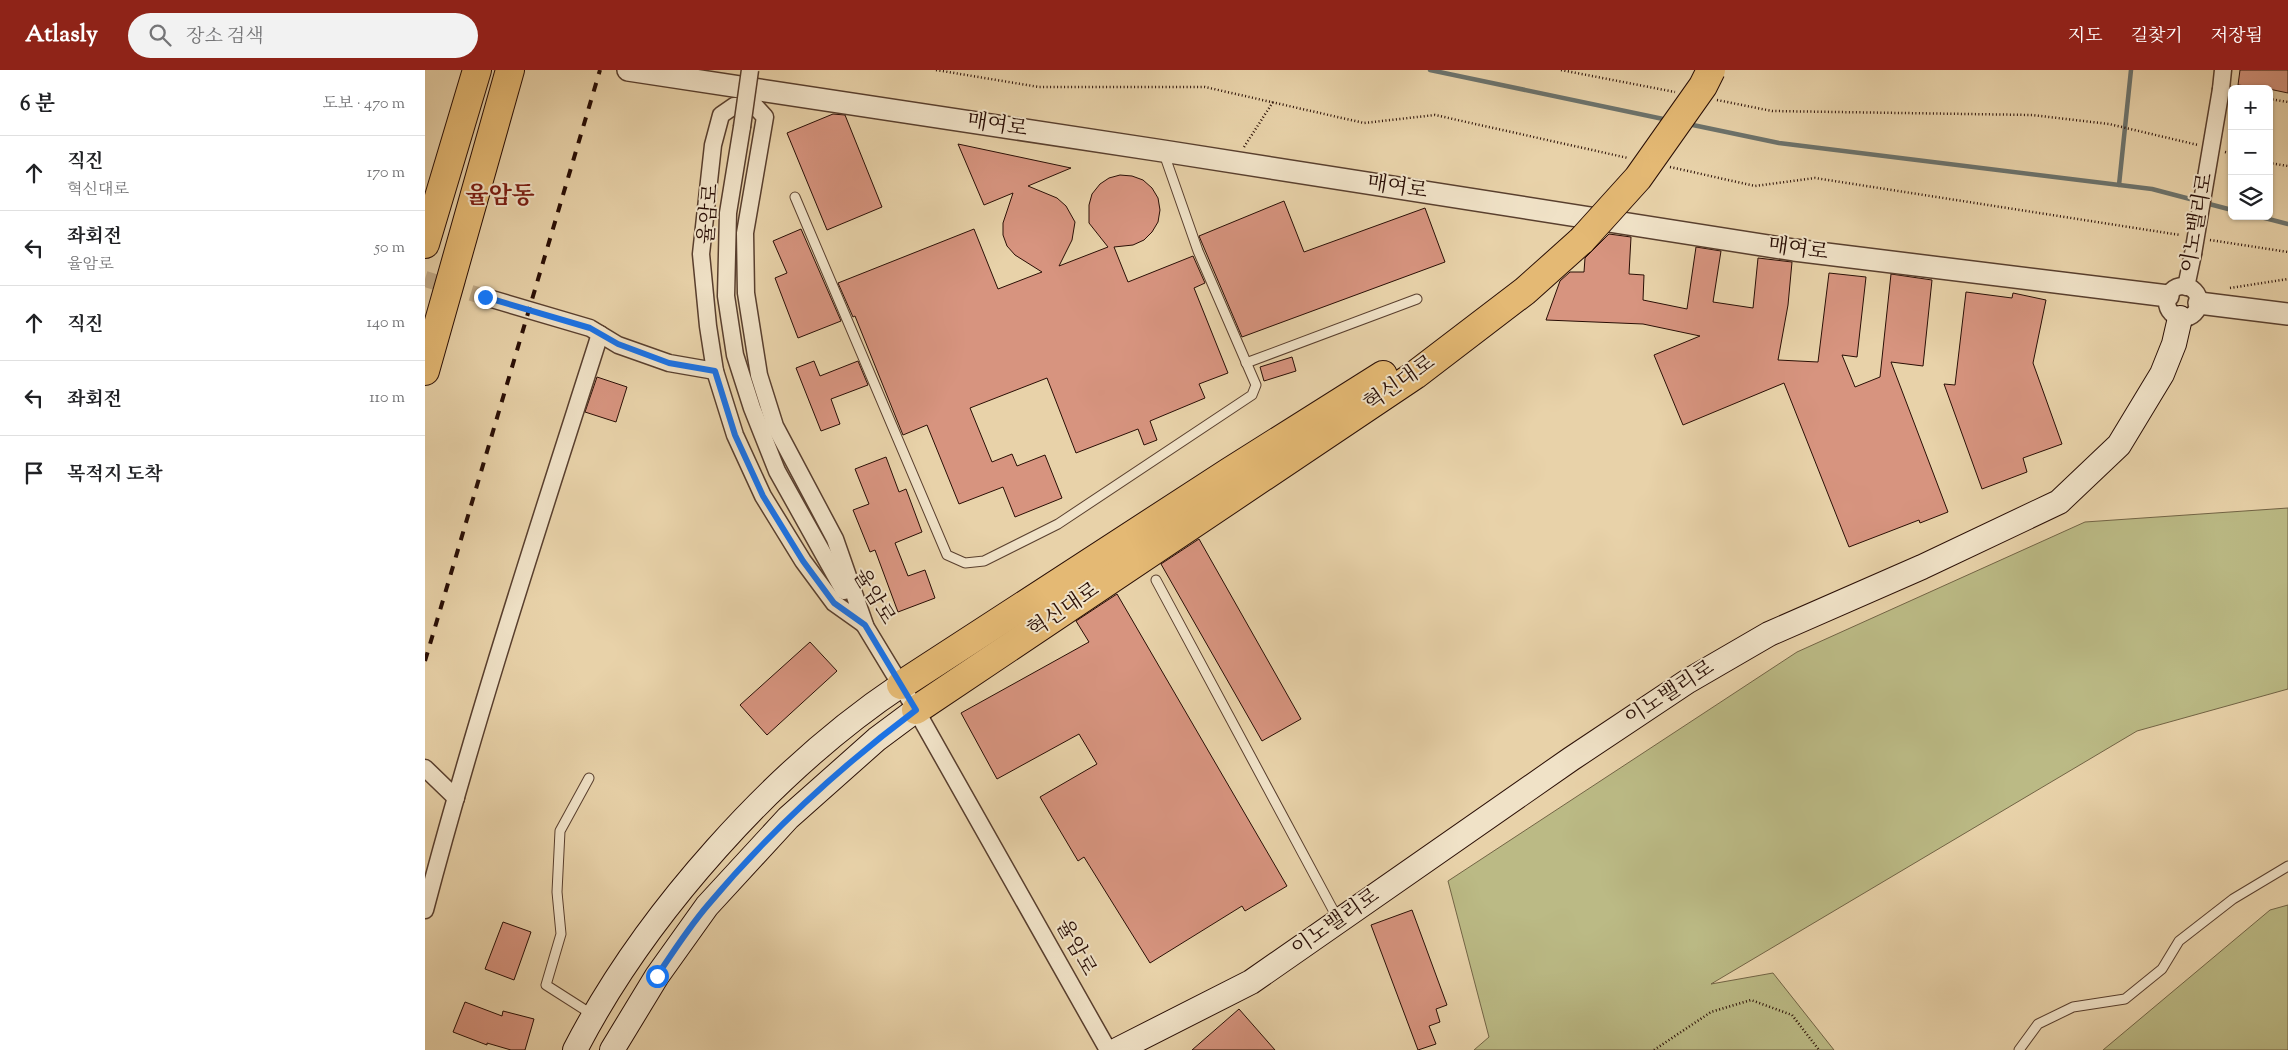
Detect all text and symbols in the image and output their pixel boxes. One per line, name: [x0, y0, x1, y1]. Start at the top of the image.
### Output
search box: [128, 13, 478, 58]
text: Atlasly: [25, 18, 98, 52]
icon: search: [146, 21, 174, 49]
text: 장소 검색: [186, 24, 264, 51]
text: 지도: [2068, 24, 2103, 50]
text: 길찾기: [2131, 24, 2183, 50]
text: 저장됨: [2211, 24, 2263, 50]
map controls: [2228, 85, 2273, 220]
button: +: [2228, 85, 2273, 130]
text: 6 분: [20, 90, 55, 120]
text: 도보 · 470 m: [322, 93, 405, 116]
street label: 매여로: [965, 106, 1029, 146]
button: −: [2228, 130, 2273, 175]
text: 직진: [67, 149, 104, 176]
icon: ahead: [20, 159, 48, 187]
text: 170 m: [367, 162, 405, 185]
street label: 매여로: [1365, 168, 1429, 208]
street label: 이노밸리로: [2174, 170, 2222, 276]
button: layers: [2228, 175, 2273, 220]
text: 혁신대로: [67, 179, 129, 202]
district label: 율암동: [465, 180, 535, 214]
street label: 율암로: [692, 182, 728, 246]
text: 좌회전: [67, 224, 122, 251]
street label: 매여로: [1766, 231, 1830, 269]
icon: left: [20, 234, 48, 262]
text: 50 m: [374, 237, 405, 260]
text: 율암로: [67, 254, 113, 277]
route end: [474, 286, 497, 309]
icon: ahead: [20, 309, 48, 337]
text: 직진: [67, 312, 104, 339]
text: 140 m: [367, 312, 405, 335]
street label: 혁신대로: [1358, 348, 1442, 420]
icon: left: [20, 384, 48, 412]
text: 좌회전: [67, 387, 122, 414]
text: 110 m: [369, 387, 405, 410]
icon: arrive: [20, 459, 48, 487]
text: 목적지 도착: [67, 462, 163, 489]
street label: 율암로: [844, 563, 902, 631]
street label: 혁신대로: [1022, 576, 1106, 646]
street label: 이노밸리로: [1619, 654, 1721, 734]
street label: 이노밸리로: [1286, 882, 1386, 964]
street label: 율암로: [1047, 914, 1103, 982]
route start: [646, 965, 669, 988]

